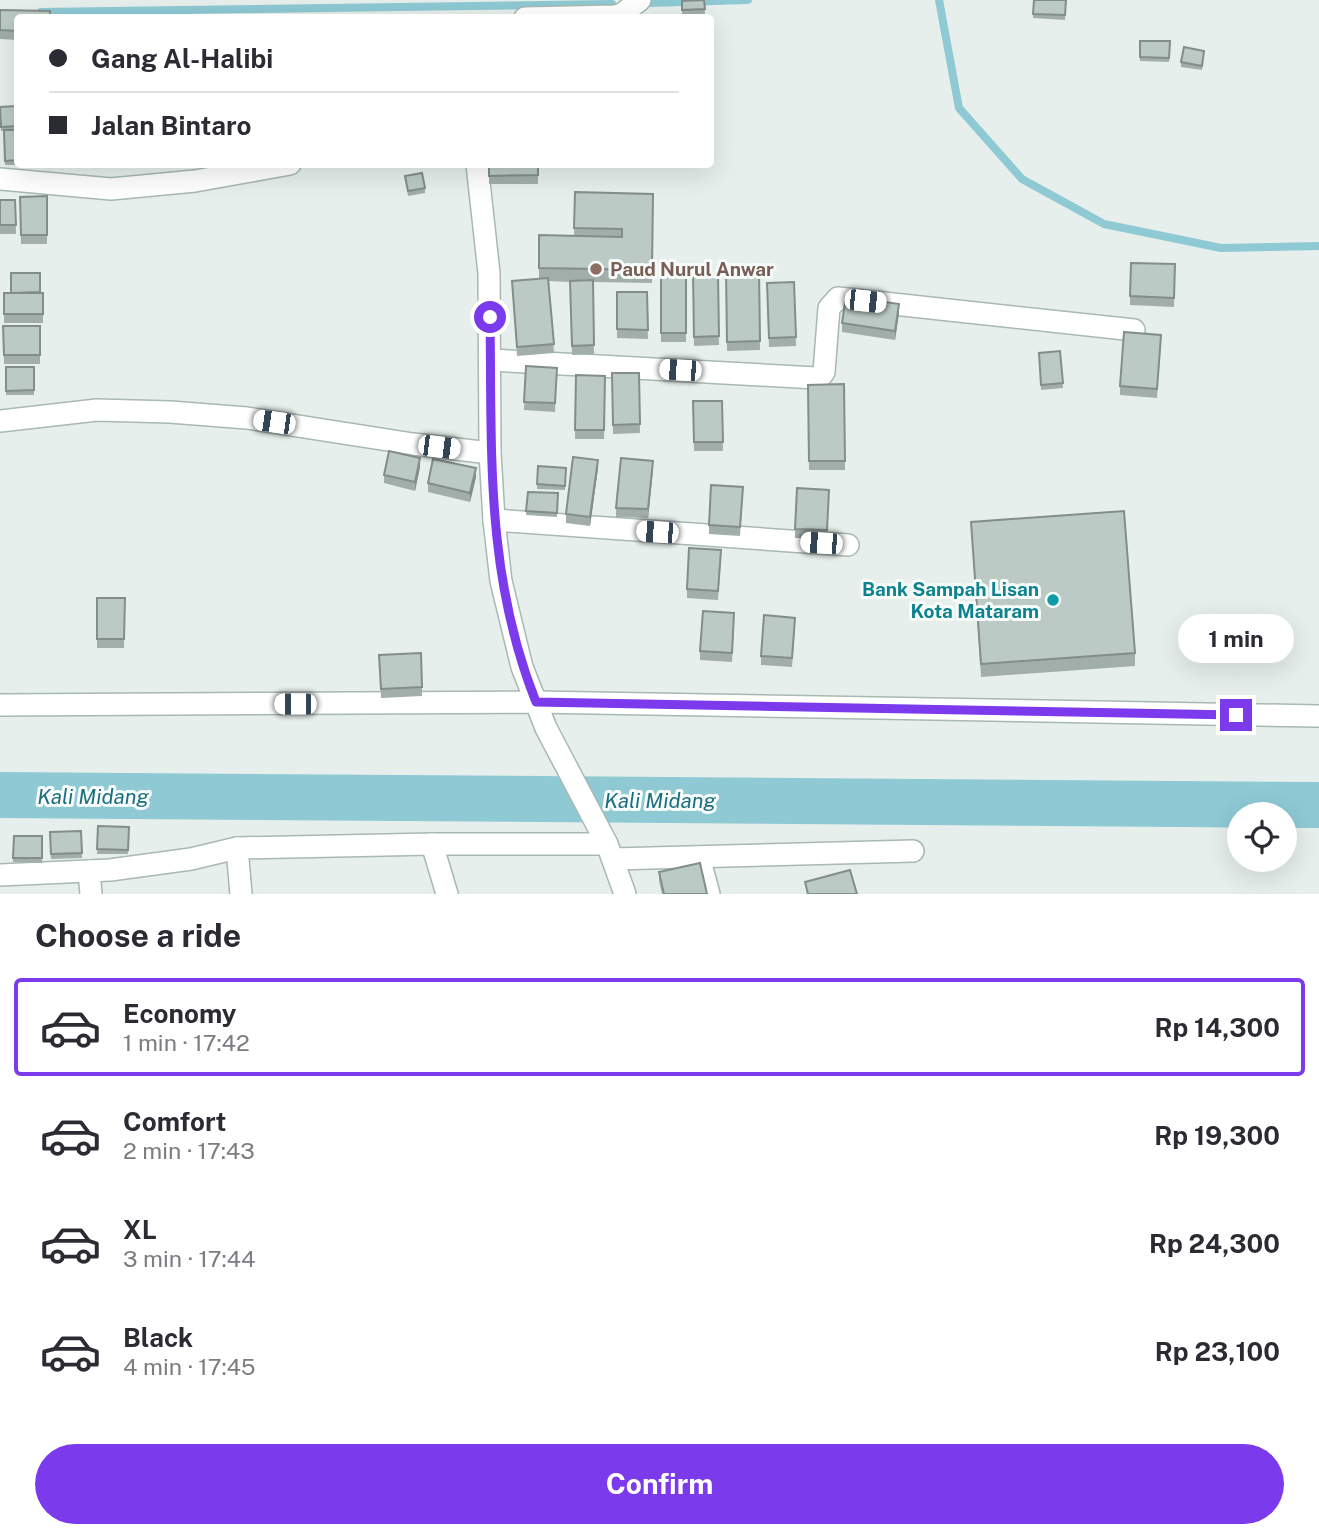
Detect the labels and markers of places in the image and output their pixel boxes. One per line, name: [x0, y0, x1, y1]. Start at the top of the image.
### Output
place label: Paud Nurul Anwar: [610, 258, 774, 280]
marker: Paud Nurul Anwar: [588, 261, 604, 277]
place label: Bank Sampah Lisan Kota Mataram: [862, 578, 1039, 622]
marker: Bank Sampah Lisan Kota Mataram: [1045, 592, 1061, 608]

